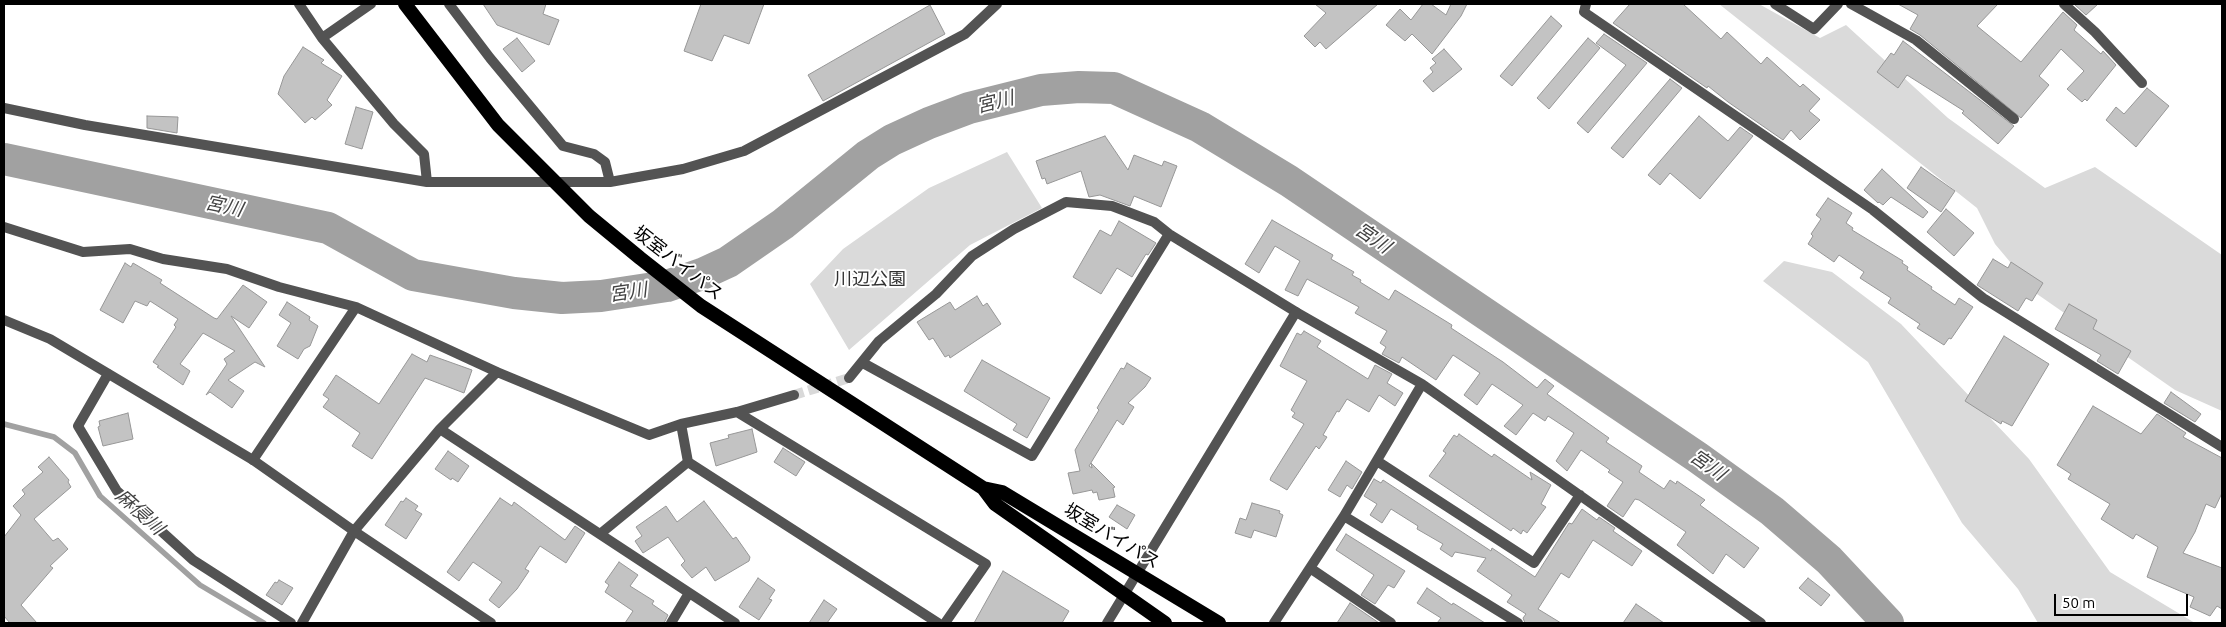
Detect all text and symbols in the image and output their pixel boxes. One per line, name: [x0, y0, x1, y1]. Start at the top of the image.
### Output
water label: 宮川: [974, 86, 1016, 118]
water label: 宮川: [203, 191, 245, 221]
water label: 宮川: [1351, 218, 1395, 258]
street label: 坂室バイパス: [629, 221, 727, 305]
park label: 川辺公園: [834, 268, 906, 290]
water label: 宮川: [608, 278, 648, 306]
water label: 宮川: [1686, 445, 1730, 485]
water label: 麻侵川: [111, 484, 169, 540]
street label: 坂室バイパス: [1060, 499, 1164, 573]
scale bar: [2056, 584, 2190, 616]
text: 50 m: [2062, 594, 2095, 611]

